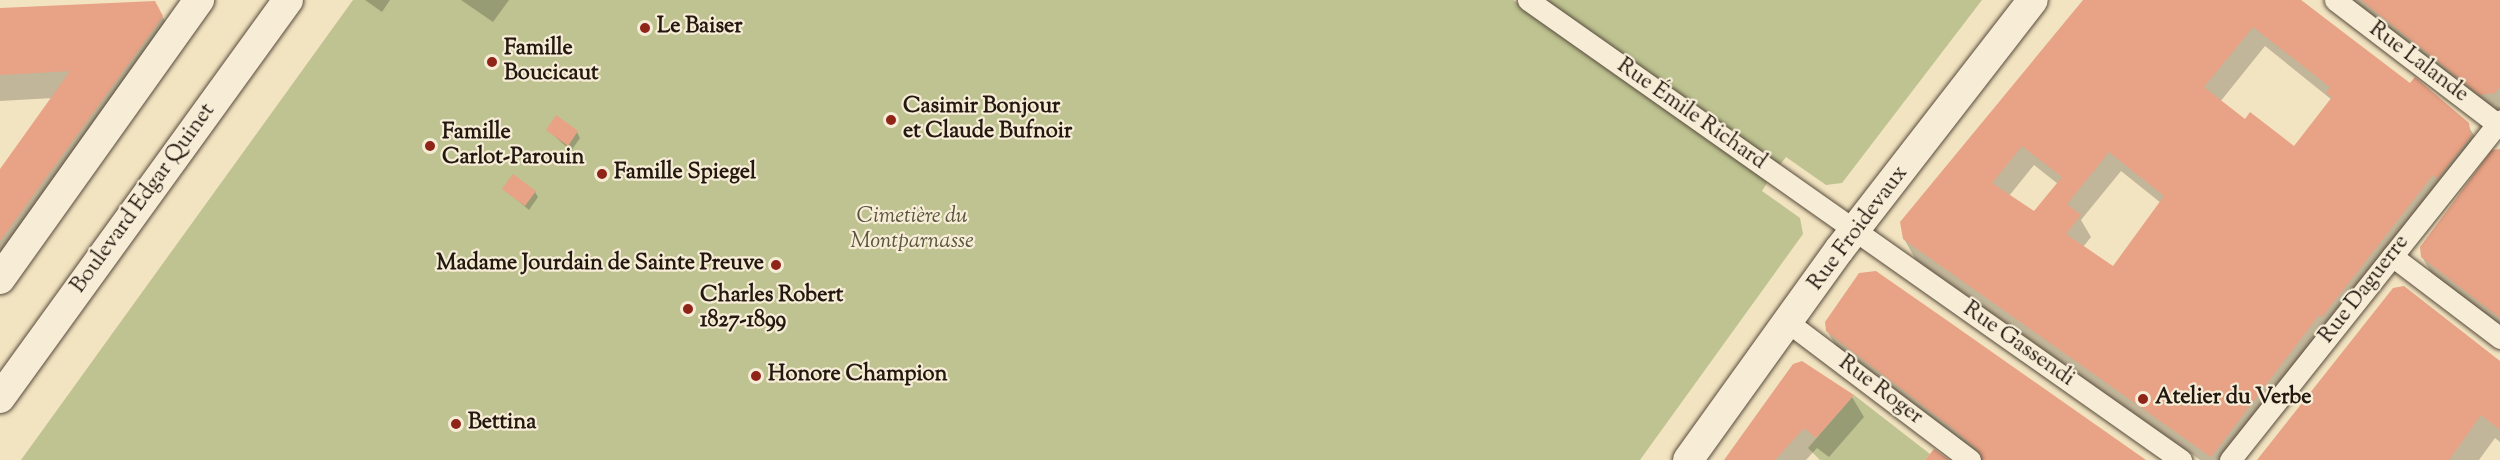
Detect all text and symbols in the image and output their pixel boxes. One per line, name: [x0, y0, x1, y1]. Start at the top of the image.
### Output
place label: Le Baiser: [657, 15, 743, 41]
street label: Rue Lalande: [2363, 17, 2473, 109]
marker: Le Baiser: [638, 21, 652, 35]
place label: Famille Boucicaut: [504, 36, 599, 88]
street label: Rue Émile Richard: [1611, 54, 1771, 176]
marker: Famille Boucicaut: [485, 55, 499, 69]
place label: Casimir Bonjour et Claude Bufnoir: [903, 94, 1072, 146]
street label: Boulevard Edgar Quinet: [66, 99, 222, 299]
marker: Casimir Bonjour et Claude Bufnoir: [884, 113, 898, 127]
place label: Famille Carlot-Parouin: [442, 120, 584, 172]
marker: Famille Carlot-Parouin: [423, 139, 437, 153]
place label: Famille Spiegel: [614, 161, 756, 187]
street label: Rue Froidevaux: [1804, 161, 1914, 297]
marker: Famille Spiegel: [595, 167, 609, 181]
park label: Cimetière du Montparnasse: [850, 204, 974, 255]
street label: Rue Daguerre: [2314, 230, 2416, 350]
place label: Madame Jourdain de Sainte Preuve: [436, 252, 764, 278]
marker: Madame Jourdain de Sainte Preuve: [769, 258, 783, 272]
place label: Charles Robert 1827-1899: [700, 283, 843, 334]
street label: Rue Gassendi: [1957, 297, 2079, 393]
marker: Charles Robert 1827-1899: [681, 302, 695, 316]
street label: Rue Roger: [1832, 351, 1928, 431]
place label: Honore Champion: [768, 363, 948, 389]
marker: Honore Champion: [749, 369, 763, 383]
place label: Atelier du Verbe: [2155, 386, 2312, 412]
marker: Atelier du Verbe: [2136, 392, 2150, 406]
place label: Bettina: [468, 411, 536, 437]
marker: Bettina: [449, 417, 463, 431]

